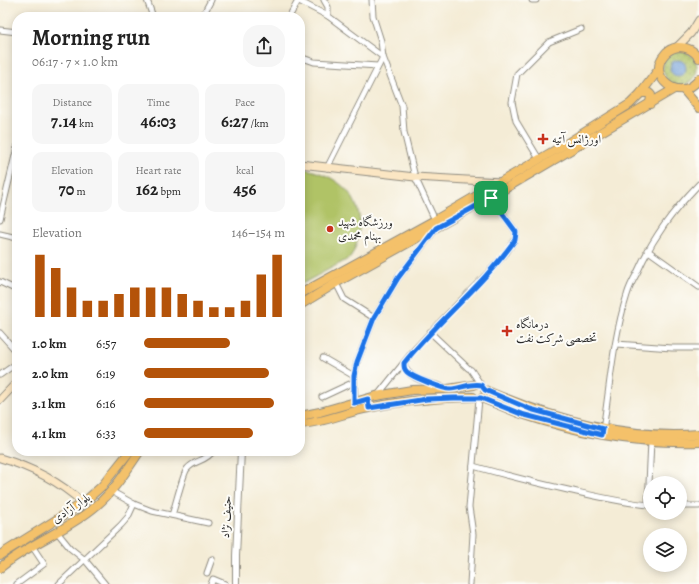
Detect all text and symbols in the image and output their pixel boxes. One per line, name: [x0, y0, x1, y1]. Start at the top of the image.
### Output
text: Morning run: [32, 23, 150, 53]
button: share: [243, 25, 285, 67]
text: 06:17 · 7 × 1.0 km: [32, 53, 118, 70]
text: Distance: [52, 95, 92, 110]
text: Time: [147, 95, 170, 110]
text: Pace: [235, 95, 255, 110]
text: 7.14: [51, 110, 77, 133]
text: 46:03: [141, 110, 176, 133]
text: 6:27: [221, 110, 248, 133]
text: km: [77, 116, 94, 131]
text: /km: [248, 116, 269, 131]
place label: اورژانس آتیه: [552, 131, 602, 148]
marker: اورژانس آتیه: [537, 133, 549, 145]
text: Elevation: [51, 163, 93, 178]
text: Heart rate: [136, 163, 181, 178]
text: kcal: [236, 163, 254, 178]
text: 70: [59, 178, 74, 201]
text: 162: [136, 178, 158, 201]
text: 456: [233, 178, 256, 201]
pin: [474, 181, 508, 215]
text: m: [74, 184, 86, 199]
text: bpm: [158, 184, 181, 199]
icon: arrive: [480, 187, 502, 209]
place label: ورزشگاه شهید بهنام محمدی: [338, 214, 393, 247]
text: Elevation: [32, 224, 82, 241]
text: 146–154 m: [231, 224, 285, 241]
marker: ورزشگاه شهید بهنام محمدی: [325, 224, 335, 234]
place label: درمانگاه تخصصی شرکت نفت: [516, 316, 597, 347]
marker: درمانگاه تخصصی شرکت نفت: [501, 325, 513, 337]
text: 1.0 km: [32, 335, 67, 352]
text: 6:57: [96, 335, 116, 352]
text: 2.0 km: [32, 365, 68, 382]
text: 6:19: [96, 365, 115, 382]
text: 3.1 km: [32, 395, 66, 412]
text: 6:16: [96, 395, 116, 412]
text: 4.1 km: [32, 425, 66, 442]
text: 6:33: [96, 425, 116, 442]
map controls: [643, 476, 687, 572]
button: locate: [643, 476, 687, 520]
street label: بلوار آزادی: [48, 489, 94, 527]
street label: حنیف نژاد: [217, 495, 235, 539]
button: layers: [643, 528, 687, 572]

